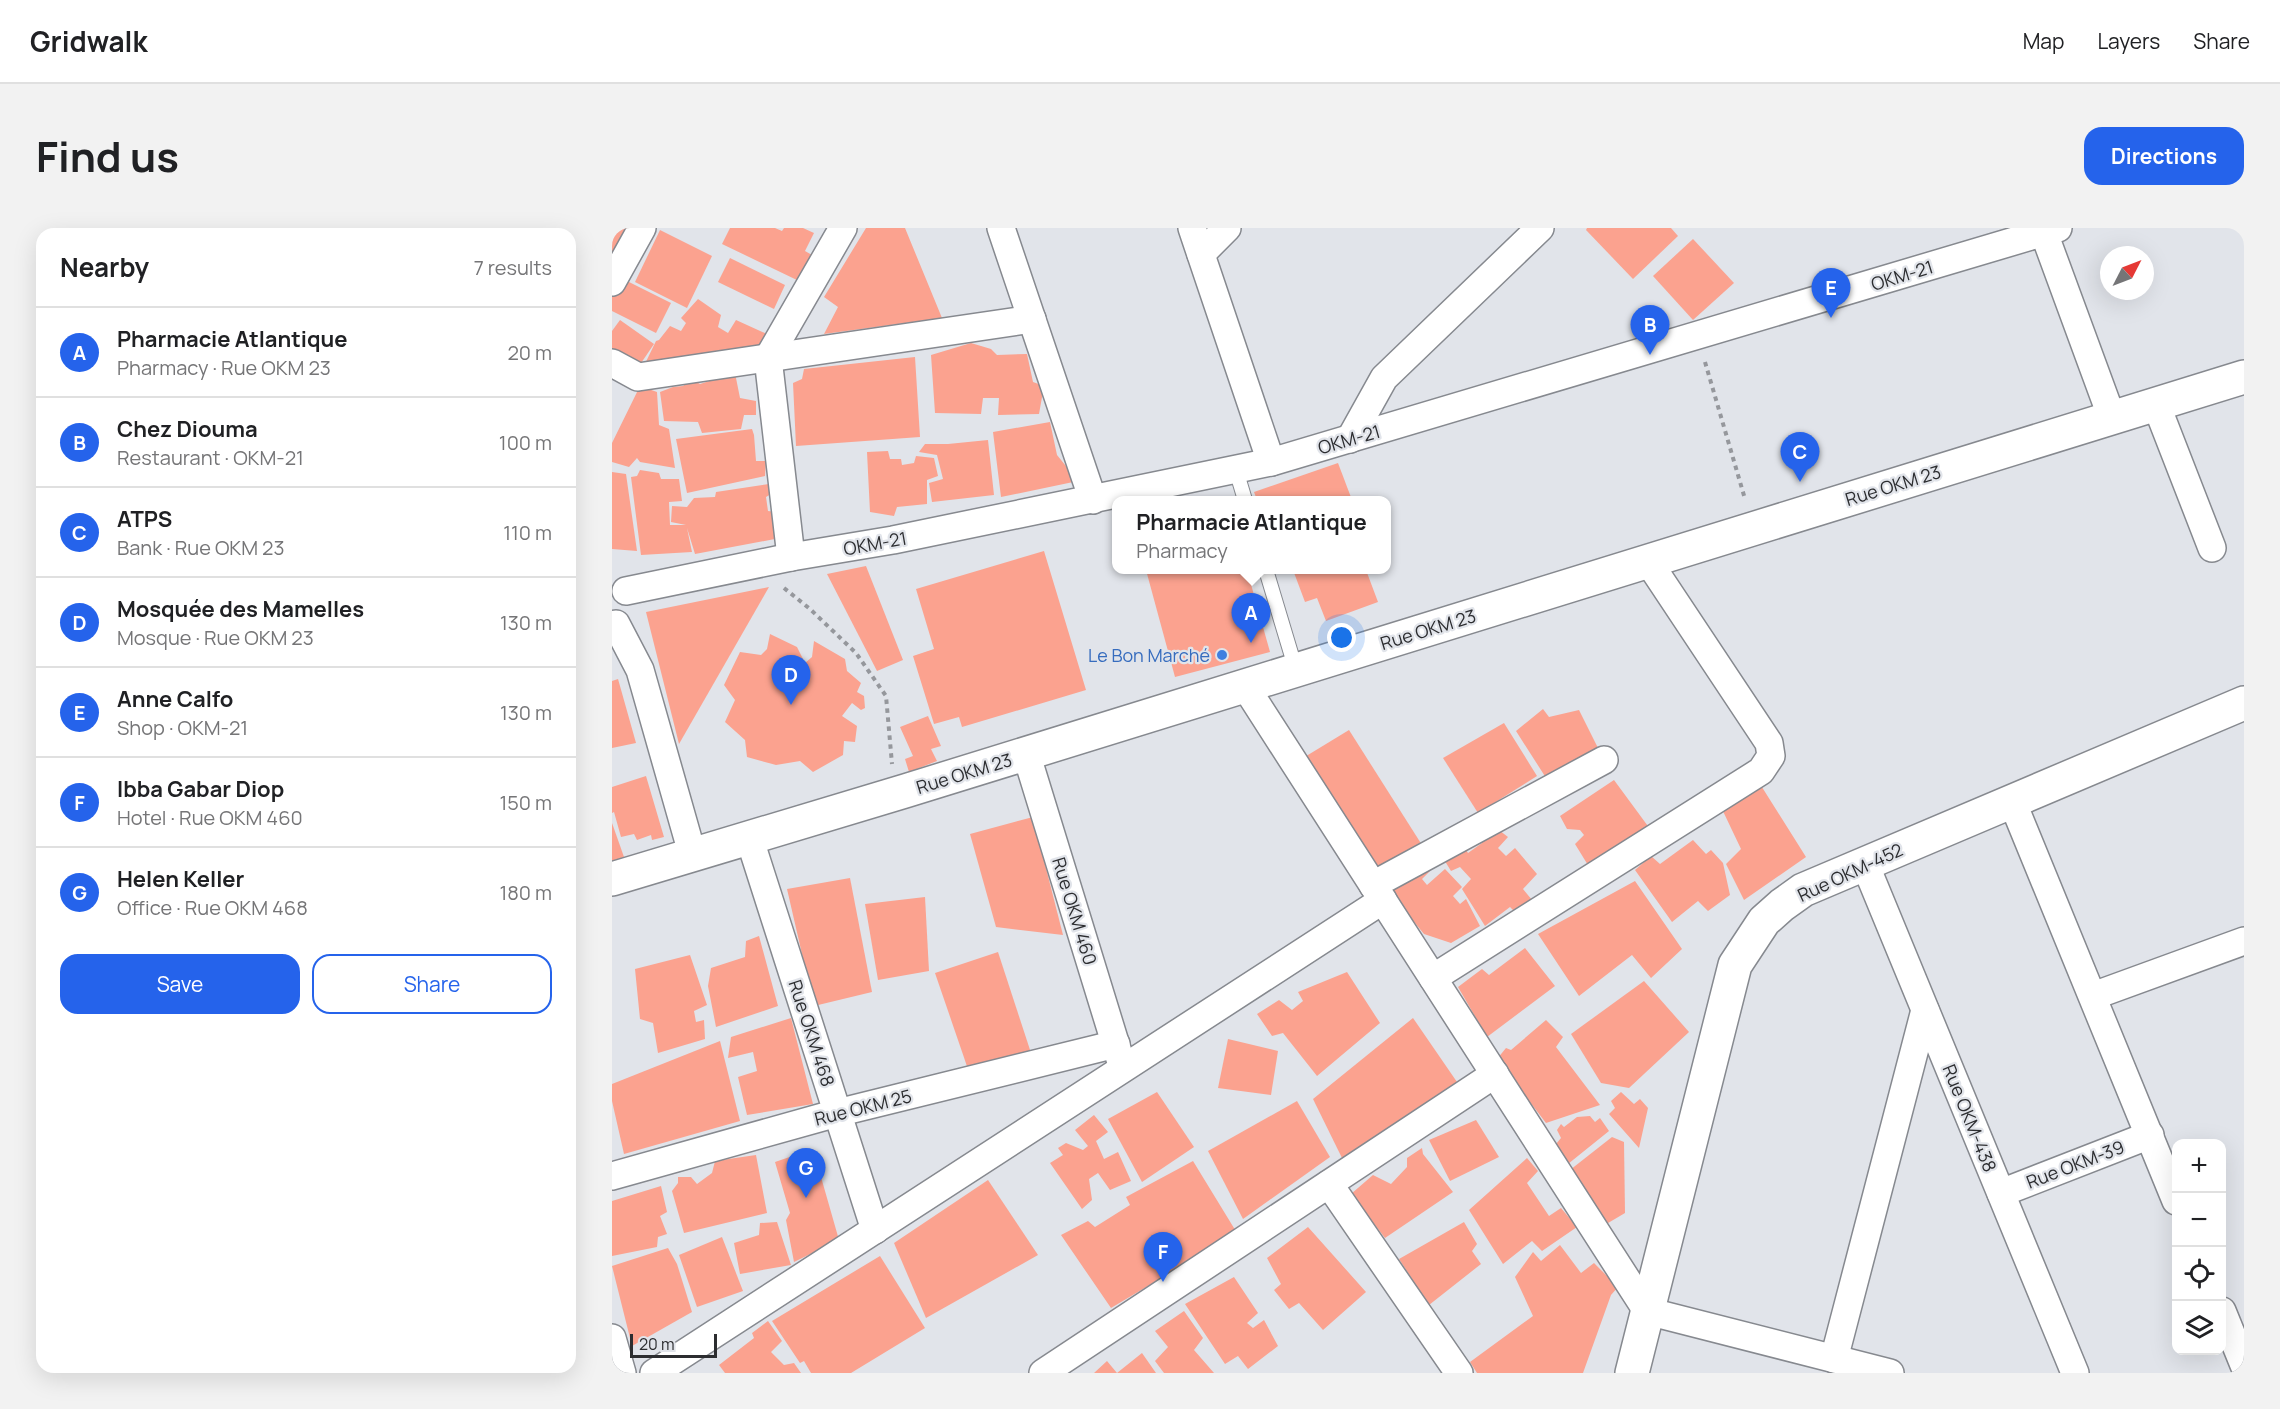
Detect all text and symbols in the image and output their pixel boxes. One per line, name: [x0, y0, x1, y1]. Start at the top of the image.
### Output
text: Gridwalk: [30, 22, 147, 60]
text: Map: [2023, 27, 2064, 55]
text: Layers: [2097, 27, 2160, 55]
text: Share: [2193, 27, 2250, 55]
text: Find us: [36, 127, 179, 185]
button: Directions: [2084, 127, 2244, 185]
north arrow: [2100, 246, 2154, 300]
text: Nearby: [60, 249, 149, 285]
text: 7 results: [474, 254, 552, 281]
street label: OKM-21: [1868, 254, 1936, 296]
pin: E: [1812, 268, 1850, 318]
pin: B: [1630, 306, 1670, 355]
text: Pharmacie Atlantique: [117, 324, 348, 354]
text: A: [73, 339, 86, 366]
text: 20 m: [507, 339, 552, 366]
text: Pharmacy · Rue OKM 23: [117, 354, 331, 381]
text: Chez Diouma: [117, 414, 258, 444]
street label: OKM-21: [1315, 419, 1383, 459]
text: B: [73, 429, 86, 456]
text: 100 m: [499, 429, 552, 456]
pin: C: [1780, 432, 1820, 482]
text: Restaurant · OKM-21: [117, 444, 304, 471]
street label: Rue OKM 23: [1842, 459, 1944, 511]
popup: [1112, 496, 1391, 574]
text: ATPS: [117, 504, 172, 534]
text: Pharmacie Atlantique: [1136, 507, 1367, 537]
text: C: [72, 519, 87, 546]
text: 110 m: [503, 519, 552, 546]
street label: OKM-21: [842, 526, 908, 560]
text: Bank · Rue OKM 23: [117, 534, 285, 561]
text: Pharmacy: [1136, 537, 1228, 564]
text: Mosquée des Mamelles: [117, 594, 364, 624]
pin: A: [1232, 594, 1270, 643]
street label: Rue OKM 23: [1377, 603, 1479, 655]
text: D: [72, 609, 87, 636]
text: 130 m: [500, 609, 552, 636]
your location: [1327, 623, 1356, 652]
text: Mosque · Rue OKM 23: [117, 624, 314, 651]
place label: Le Bon Marché: [1088, 643, 1210, 667]
marker: Le Bon Marché: [1215, 648, 1229, 662]
pin: D: [772, 656, 810, 705]
text: Anne Calfo: [117, 684, 233, 714]
text: E: [74, 699, 85, 726]
text: 130 m: [500, 699, 552, 726]
text: Shop · OKM-21: [117, 714, 248, 741]
street label: Rue OKM 23: [913, 747, 1015, 799]
text: Ibba Gabar Diop: [117, 774, 284, 804]
text: F: [74, 789, 85, 816]
text: 150 m: [499, 789, 552, 816]
text: Hotel · Rue OKM 460: [117, 804, 303, 831]
street label: Rue OKM-452: [1793, 837, 1907, 907]
street label: Rue OKM 460: [1047, 854, 1103, 968]
text: Helen Keller: [117, 864, 244, 894]
text: G: [72, 879, 87, 906]
text: 180 m: [499, 879, 552, 906]
text: Office · Rue OKM 468: [117, 894, 308, 921]
button: Save: [60, 954, 300, 1014]
button: Share: [312, 954, 552, 1014]
street label: Rue OKM 468: [783, 977, 841, 1089]
street label: Rue OKM-438: [1938, 1061, 2002, 1175]
street label: Rue OKM 25: [812, 1083, 914, 1131]
street label: Rue OKM-39: [2023, 1134, 2127, 1194]
map controls: [2172, 1139, 2226, 1355]
button: +: [2172, 1139, 2226, 1193]
pin: G: [786, 1148, 826, 1198]
button: −: [2172, 1193, 2226, 1247]
pin: F: [1144, 1232, 1182, 1282]
button: locate: [2172, 1247, 2226, 1301]
button: layers: [2172, 1301, 2226, 1355]
scale bar: [630, 1331, 717, 1358]
text: 20 m: [639, 1333, 675, 1355]

